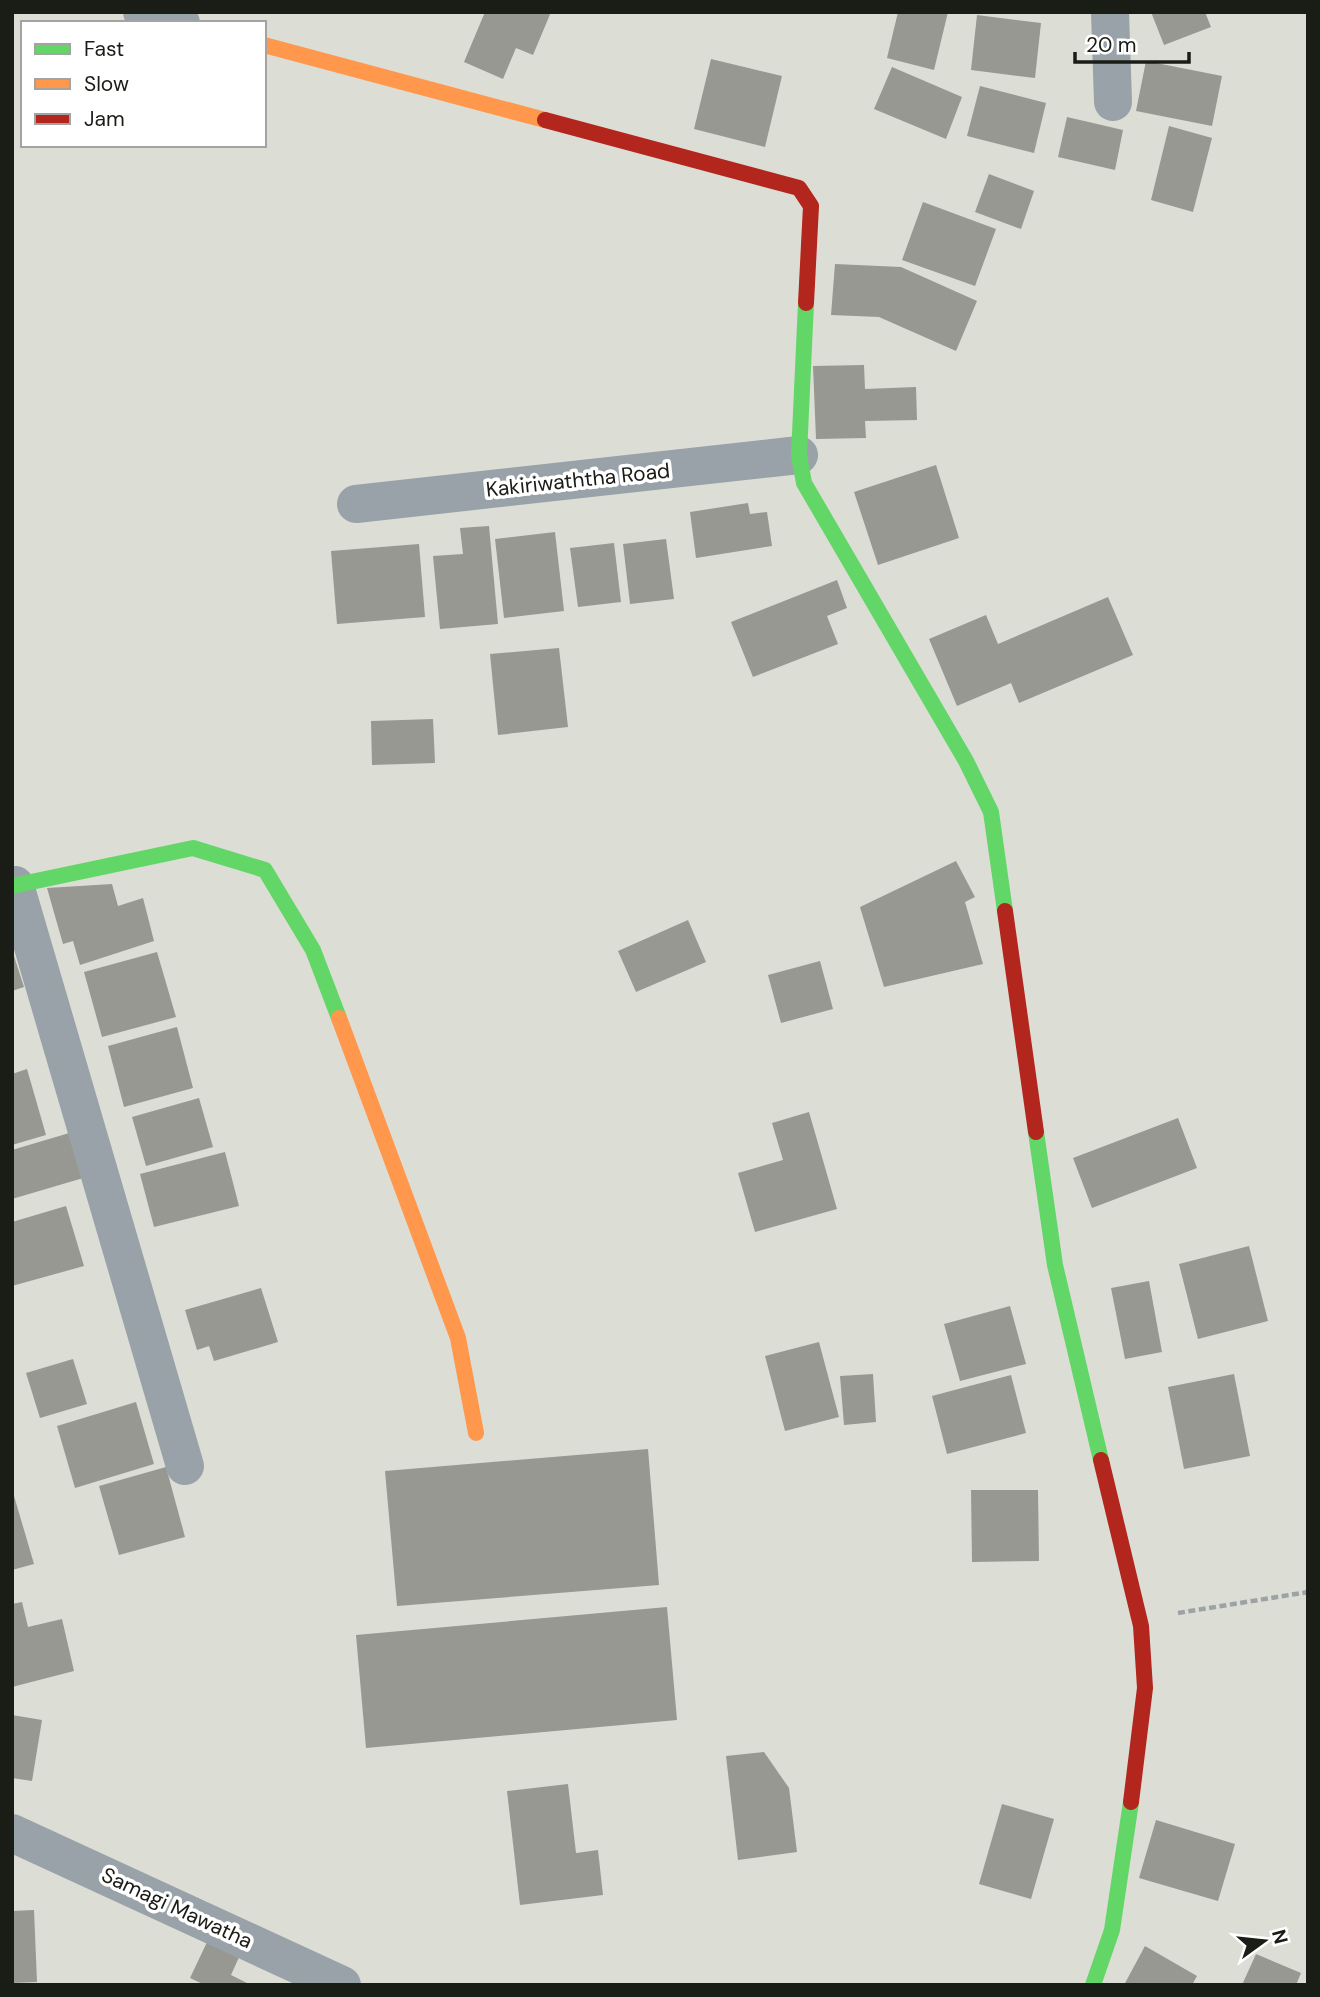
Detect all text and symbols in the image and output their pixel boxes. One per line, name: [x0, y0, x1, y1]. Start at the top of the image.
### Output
legend: [21, 21, 266, 147]
scale bar: [1075, 21, 1189, 65]
text: 20 m: [1086, 31, 1137, 59]
text: Fast: [84, 35, 124, 63]
text: Slow: [84, 70, 129, 98]
text: Jam: [84, 105, 125, 133]
street label: Kakiriwaththa Road: [485, 456, 671, 504]
street label: Samagi Mawatha: [97, 1861, 257, 1955]
north arrow: [1229, 1906, 1299, 1976]
text: N: [1266, 1927, 1294, 1947]

